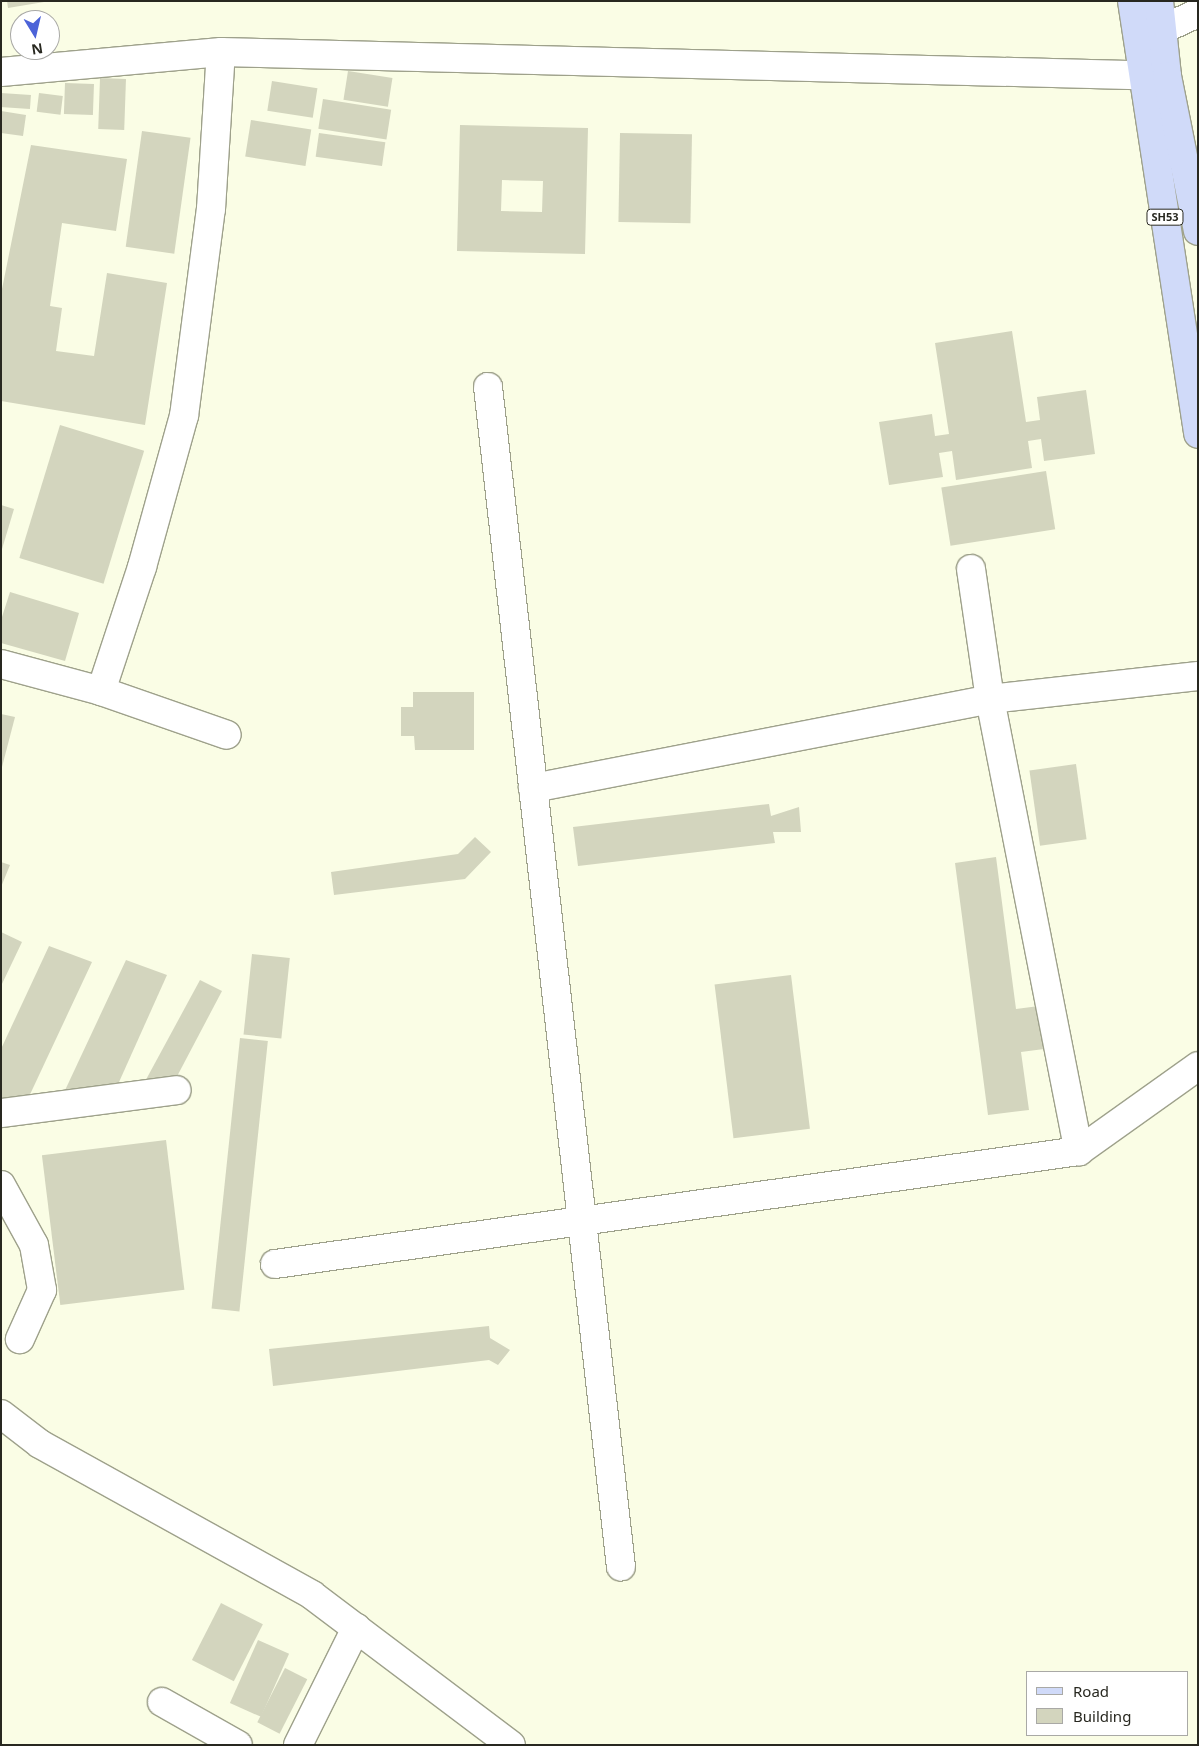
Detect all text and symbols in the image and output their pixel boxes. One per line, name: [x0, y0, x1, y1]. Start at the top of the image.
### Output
north arrow: [10, 10, 60, 60]
text: N: [30, 39, 44, 60]
road number: SH53: [1146, 208, 1184, 226]
legend: [1026, 1671, 1189, 1736]
text: Road: [1073, 1681, 1109, 1701]
text: Building: [1073, 1706, 1131, 1726]

